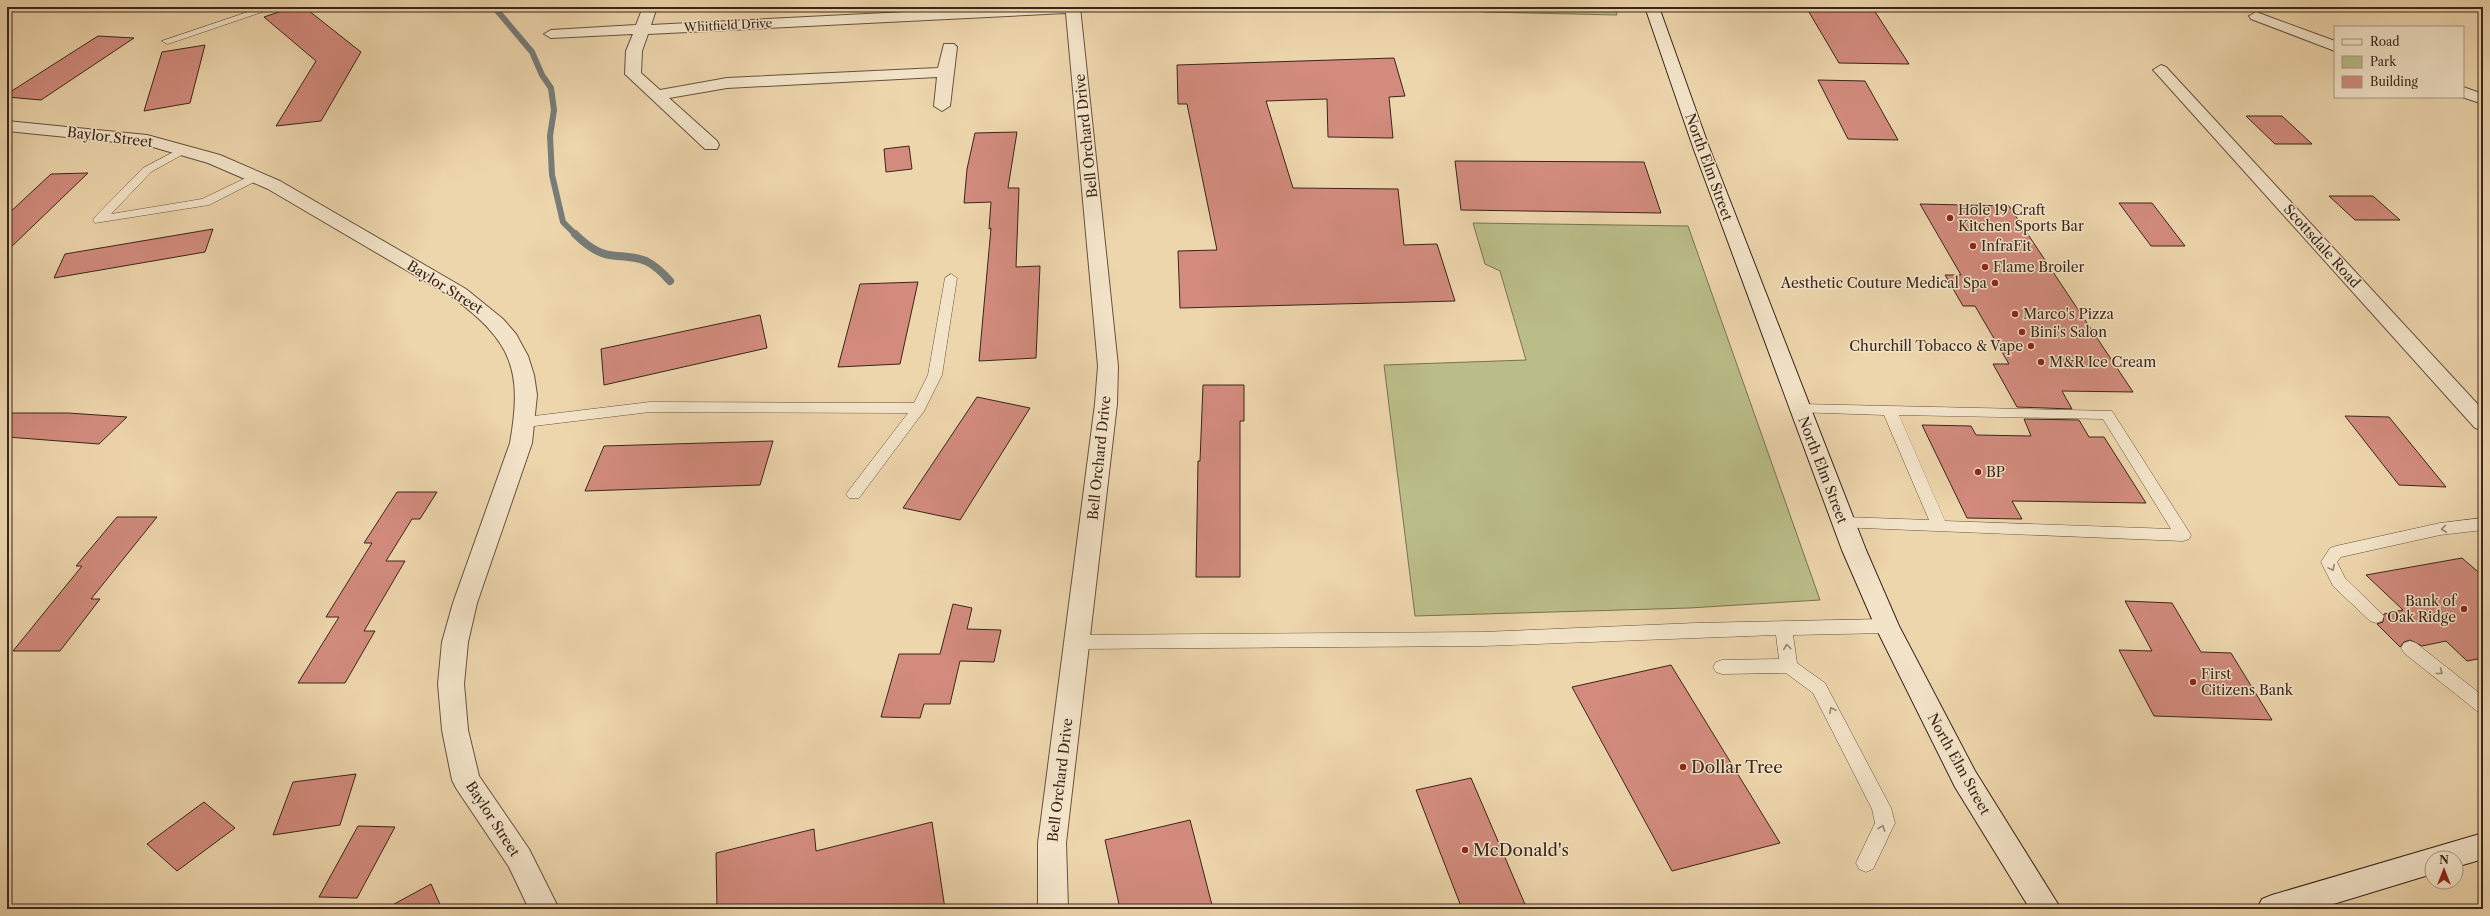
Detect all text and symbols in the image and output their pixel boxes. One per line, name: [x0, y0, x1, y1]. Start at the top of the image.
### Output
street label: Whitfield Drive: [682, 15, 773, 35]
legend: [2334, 26, 2464, 98]
text: Road: [2370, 34, 2400, 49]
text: Park: [2370, 54, 2397, 69]
street label: Bell Orchard Drive: [1071, 73, 1101, 199]
text: Building: [2370, 74, 2418, 89]
street label: North Elm Street: [1681, 111, 1737, 223]
street label: Baylor Street: [66, 123, 154, 151]
street label: Scottsdale Road: [2280, 200, 2365, 292]
place label: Hole 19 Craft Kitchen Sports Bar: [1958, 201, 2084, 235]
marker: Hole 19 Craft Kitchen Sports Bar: [1945, 213, 1955, 223]
place label: InfraFit: [1981, 237, 2032, 255]
marker: InfraFit: [1968, 241, 1978, 251]
street label: Baylor Street: [404, 256, 486, 318]
place label: Flame Broiler: [1993, 258, 2085, 276]
marker: Flame Broiler: [1980, 262, 1990, 272]
place label: Aesthetic Couture Medical Spa: [1780, 274, 1988, 292]
marker: Aesthetic Couture Medical Spa: [1990, 278, 2000, 288]
place label: Marco's Pizza: [2023, 305, 2115, 323]
marker: Marco's Pizza: [2010, 309, 2020, 319]
place label: Bini's Salon: [2030, 323, 2107, 341]
marker: Bini's Salon: [2017, 327, 2027, 337]
place label: Churchill Tobacco & Vape: [1849, 337, 2023, 355]
marker: Churchill Tobacco & Vape: [2026, 341, 2036, 351]
place label: M&R Ice Cream: [2049, 353, 2156, 371]
marker: M&R Ice Cream: [2036, 357, 2046, 367]
street label: Bell Orchard Drive: [1084, 395, 1114, 521]
street label: North Elm Street: [1794, 414, 1852, 526]
place label: BP: [1986, 463, 2005, 481]
marker: BP: [1973, 467, 1983, 477]
one-way arrow: [2441, 524, 2447, 533]
one-way arrow: [2328, 564, 2335, 571]
place label: Bank of Oak Ridge: [2387, 592, 2458, 626]
marker: Bank of Oak Ridge: [2459, 604, 2469, 614]
one-way arrow: [1783, 644, 1792, 650]
place label: First Citizens Bank: [2201, 665, 2294, 699]
one-way arrow: [2436, 667, 2443, 674]
marker: First Citizens Bank: [2188, 677, 2198, 687]
one-way arrow: [1830, 707, 1837, 715]
street label: North Elm Street: [1924, 710, 1994, 818]
street label: Bell Orchard Drive: [1043, 717, 1077, 843]
place label: Dollar Tree: [1691, 757, 1783, 777]
marker: Dollar Tree: [1678, 762, 1688, 772]
street label: Baylor Street: [462, 778, 524, 860]
one-way arrow: [1877, 824, 1886, 831]
place label: McDonald's: [1473, 840, 1569, 860]
marker: McDonald's: [1460, 845, 1470, 855]
north arrow: [2424, 850, 2464, 890]
text: N: [2439, 853, 2449, 867]

